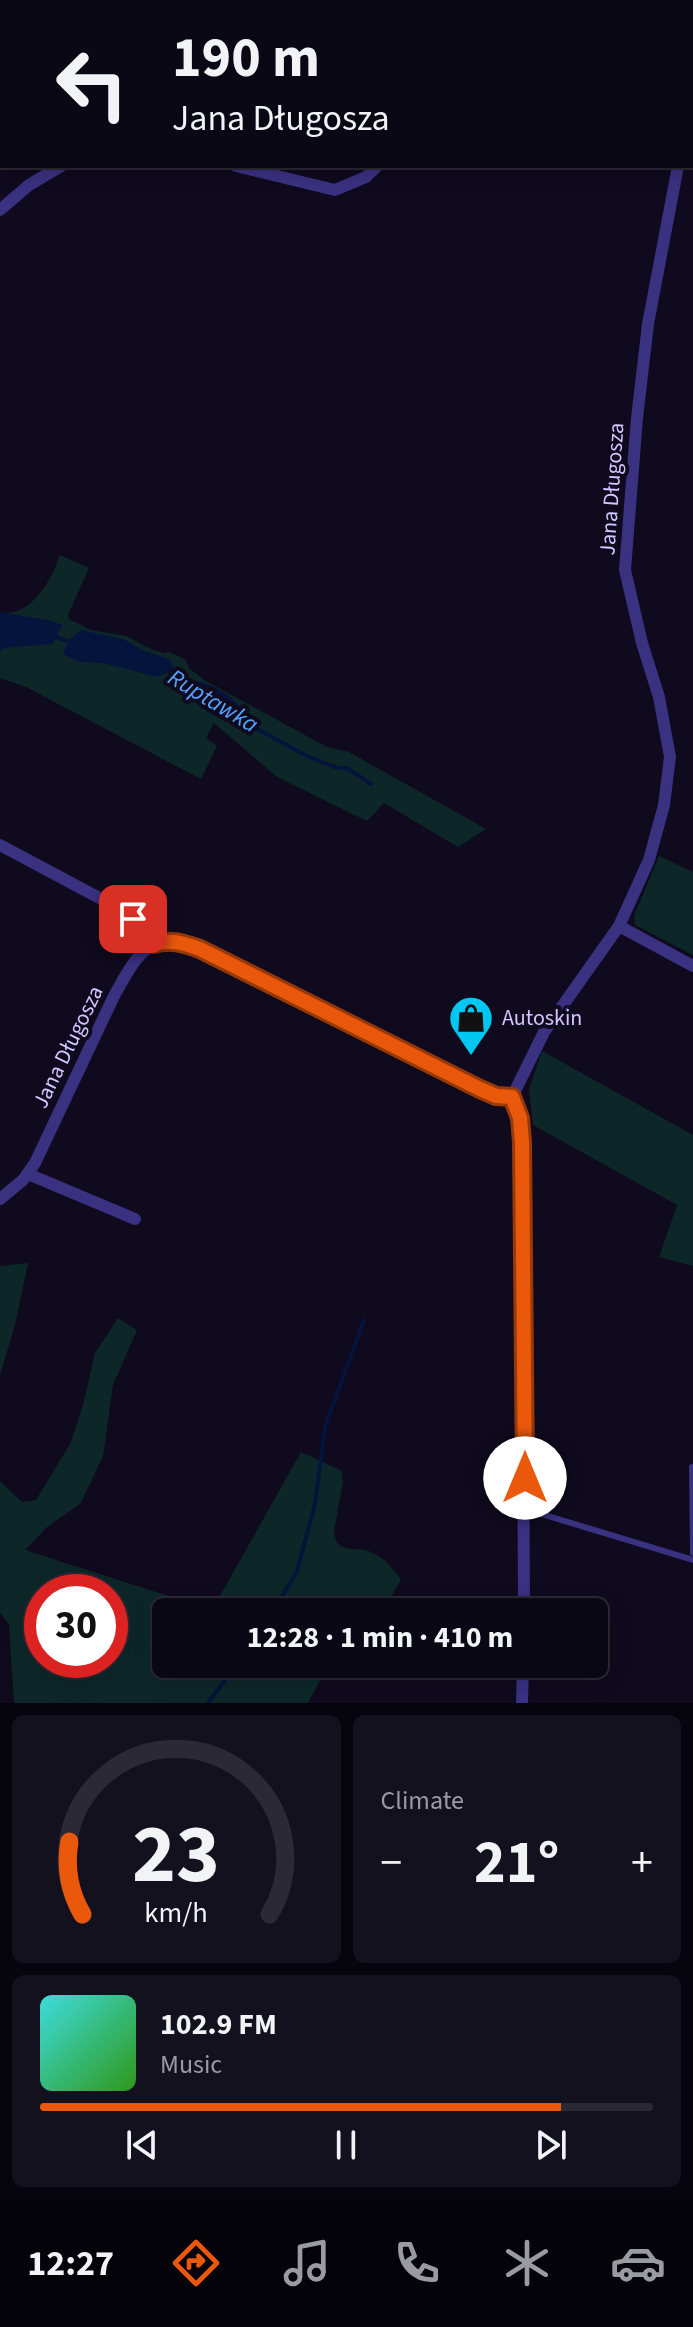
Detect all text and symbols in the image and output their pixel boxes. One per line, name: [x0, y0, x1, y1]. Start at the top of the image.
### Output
text: 190 m: [172, 19, 320, 98]
icon: left: [40, 32, 144, 136]
text: Jana Długosza: [172, 93, 390, 144]
street label: Jana Długosza: [591, 422, 633, 556]
water label: Ruptawka: [161, 660, 265, 742]
pin: [99, 885, 167, 953]
icon: arrive: [111, 897, 155, 941]
street label: Jana Długosza: [24, 980, 112, 1114]
shop icon: Autoskin: [447, 994, 495, 1057]
place label: Autoskin: [502, 1002, 582, 1034]
position arrow: [483, 1436, 567, 1520]
speed limit sign: 30: [24, 1574, 128, 1678]
text: 12:28 · 1 min · 410 m: [247, 1616, 513, 1659]
text: Climate: [381, 1782, 464, 1819]
text: 23: [132, 1796, 220, 1914]
text: 21°: [474, 1821, 559, 1906]
text: −: [381, 1832, 402, 1895]
text: +: [631, 1832, 653, 1895]
text: km/h: [145, 1893, 208, 1933]
text: 102.9 FM: [160, 2003, 277, 2046]
text: Music: [160, 2046, 222, 2083]
icon: previous: [120, 2123, 164, 2167]
icon: pause: [324, 2123, 368, 2167]
icon: next: [529, 2123, 573, 2167]
icon: directions: [168, 2235, 224, 2291]
icon: music: [279, 2235, 335, 2291]
icon: phone: [389, 2235, 445, 2291]
icon: climate: [499, 2235, 555, 2291]
icon: car: [610, 2235, 666, 2291]
text: 12:27: [27, 2238, 114, 2289]

